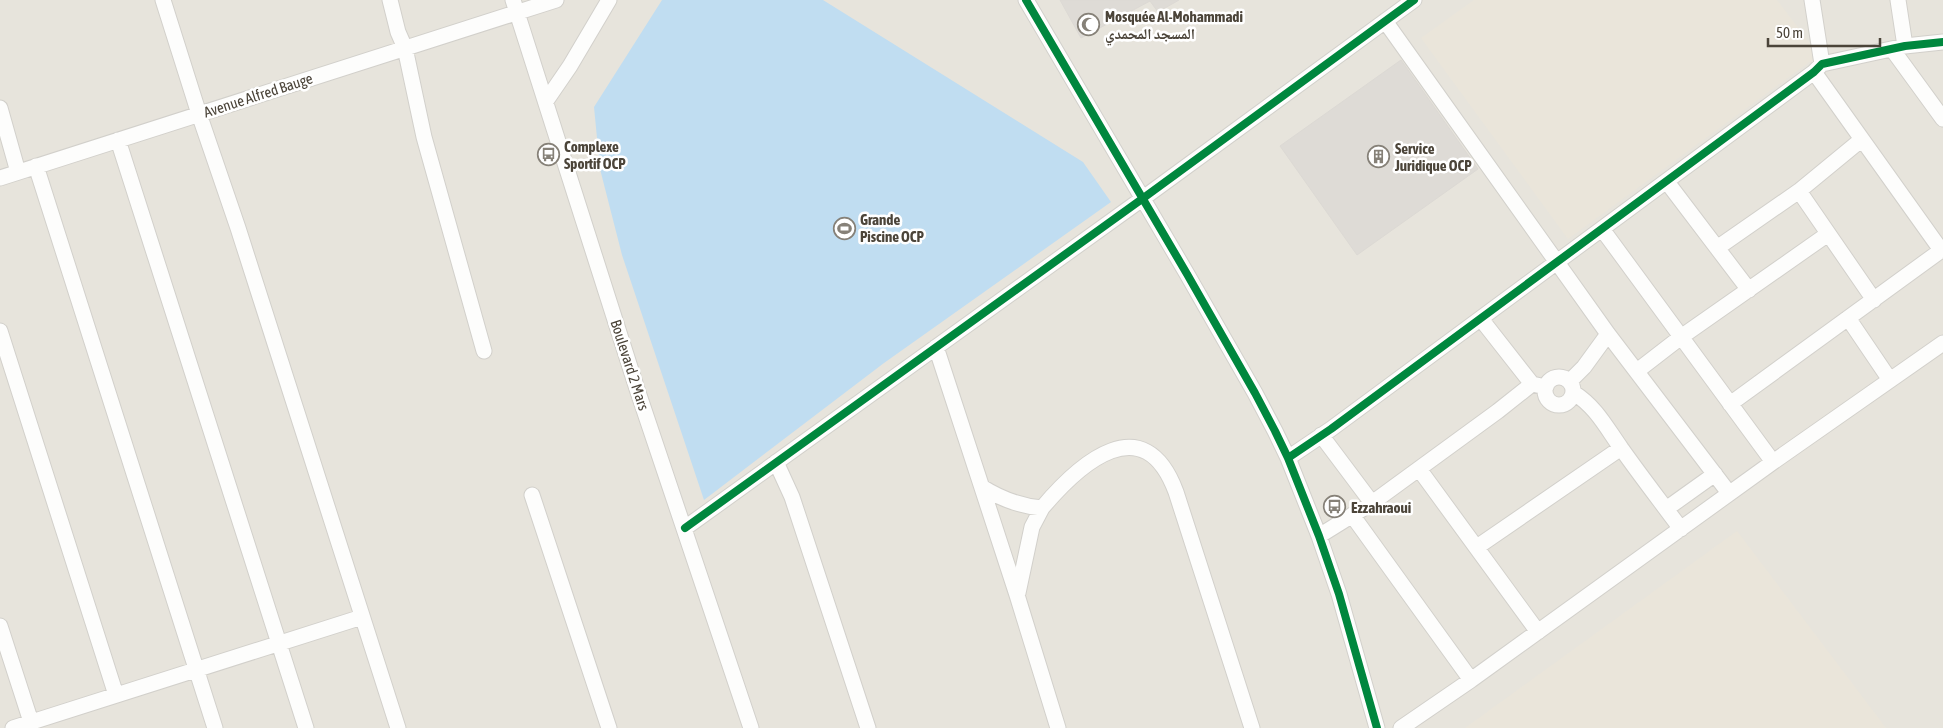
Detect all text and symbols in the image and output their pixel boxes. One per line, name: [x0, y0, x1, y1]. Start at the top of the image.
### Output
place label: Mosquée Al-Mohammadi المسجد المحمدي: [1105, 8, 1243, 45]
mosque icon: Mosquée Al-Mohammadi المسجد المحمدي: [1077, 13, 1101, 37]
scale bar: [1768, 15, 1880, 47]
text: 50 m: [1776, 24, 1803, 41]
street label: Avenue Alfred Bauge: [201, 69, 315, 121]
place label: Complexe Sportif OCP: [564, 138, 626, 172]
place label: Service Juridique OCP: [1394, 140, 1472, 174]
bus stop icon: Complexe Sportif OCP: [536, 143, 560, 167]
building icon: Service Juridique OCP: [1367, 145, 1391, 169]
place label: Grande Piscine OCP: [860, 211, 925, 245]
sports icon: Grande Piscine OCP: [832, 216, 856, 240]
street label: Boulevard 2 Mars: [607, 318, 653, 412]
bus stop icon: Ezzahraoui: [1323, 495, 1347, 519]
place label: Ezzahraoui: [1351, 499, 1411, 516]

